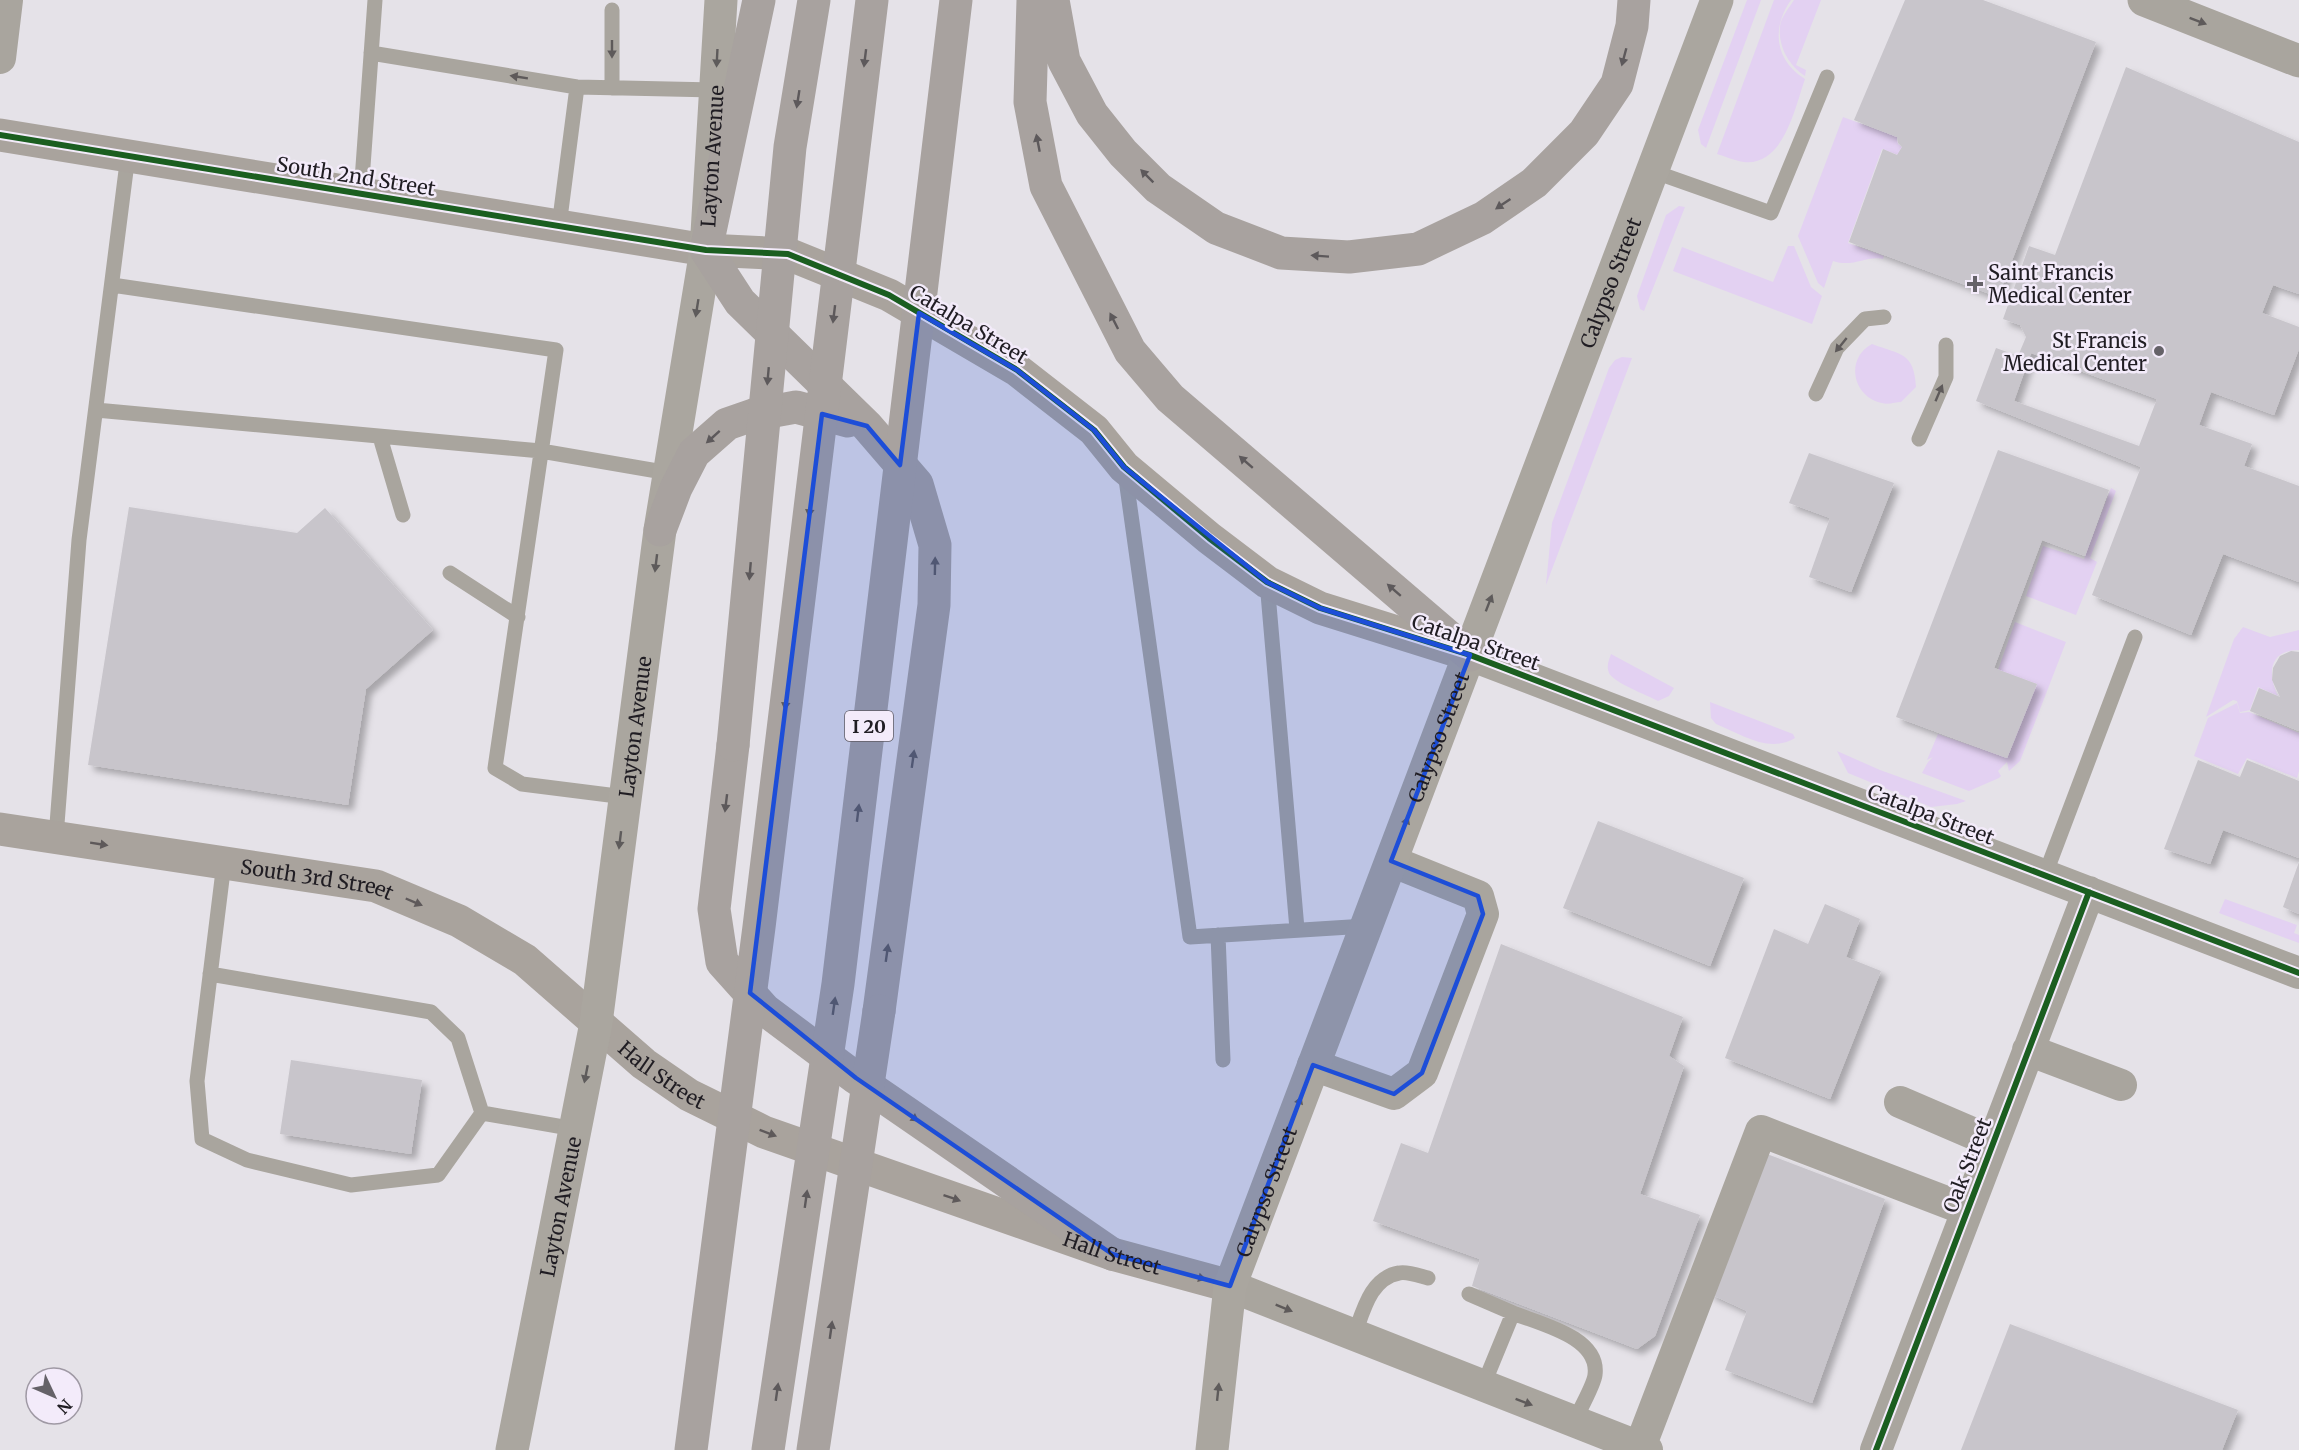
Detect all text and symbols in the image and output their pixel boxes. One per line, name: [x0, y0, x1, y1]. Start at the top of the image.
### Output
one-way arrow: [2189, 17, 2207, 26]
one-way arrow: [607, 40, 617, 59]
one-way arrow: [713, 49, 722, 68]
one-way arrow: [861, 49, 870, 68]
one-way arrow: [1619, 49, 1628, 67]
one-way arrow: [510, 73, 529, 82]
street label: Layton Avenue: [695, 84, 728, 228]
one-way arrow: [793, 90, 802, 109]
one-way arrow: [1033, 133, 1042, 152]
street label: South 2nd Street: [275, 151, 438, 201]
one-way arrow: [1140, 170, 1154, 184]
one-way arrow: [1495, 198, 1511, 209]
street label: Calypso Street: [1574, 214, 1646, 351]
one-way arrow: [1310, 251, 1329, 260]
place label: Saint Francis Medical Center: [1988, 260, 2132, 308]
marker: Saint Francis Medical Center: [1966, 275, 1984, 293]
street label: Catalpa Street: [905, 279, 1033, 369]
one-way arrow: [692, 299, 701, 318]
one-way arrow: [829, 305, 839, 324]
one-way arrow: [1110, 312, 1119, 329]
place label: St Francis Medical Center: [2003, 328, 2147, 376]
one-way arrow: [1835, 337, 1848, 353]
marker: St Francis Medical Center: [2152, 344, 2166, 358]
one-way arrow: [763, 367, 773, 386]
one-way arrow: [1934, 385, 1943, 402]
one-way arrow: [705, 430, 720, 444]
one-way arrow: [1239, 456, 1254, 469]
one-way arrow: [805, 498, 815, 517]
one-way arrow: [651, 553, 660, 572]
one-way arrow: [930, 556, 939, 575]
one-way arrow: [745, 561, 755, 580]
one-way arrow: [1386, 583, 1401, 596]
one-way arrow: [1485, 594, 1495, 612]
street label: Catalpa Street: [1409, 608, 1543, 676]
street label: Layton Avenue: [613, 654, 656, 799]
street label: Calypso Street: [1402, 668, 1474, 806]
one-way arrow: [782, 692, 791, 711]
road number: I 20: [845, 711, 893, 741]
one-way arrow: [908, 750, 918, 769]
street label: Catalpa Street: [1864, 778, 1998, 850]
one-way arrow: [722, 793, 731, 812]
one-way arrow: [854, 803, 863, 822]
one-way arrow: [1400, 815, 1410, 833]
one-way arrow: [615, 830, 625, 849]
one-way arrow: [90, 840, 109, 849]
street label: South 3rd Street: [239, 853, 398, 905]
one-way arrow: [405, 898, 423, 907]
one-way arrow: [882, 943, 891, 962]
one-way arrow: [830, 997, 839, 1016]
street label: Hall Street: [613, 1035, 710, 1114]
one-way arrow: [581, 1065, 590, 1084]
one-way arrow: [1294, 1096, 1304, 1114]
one-way arrow: [902, 1110, 918, 1122]
street label: Oak Street: [1937, 1114, 1997, 1216]
street label: Calypso Street: [1230, 1123, 1302, 1260]
one-way arrow: [759, 1129, 777, 1138]
street label: Layton Avenue: [534, 1134, 586, 1279]
one-way arrow: [801, 1190, 810, 1209]
one-way arrow: [943, 1194, 961, 1204]
street label: Hall Street: [1060, 1225, 1164, 1279]
one-way arrow: [1188, 1273, 1206, 1283]
one-way arrow: [1276, 1303, 1294, 1313]
one-way arrow: [827, 1320, 836, 1339]
north arrow: [24, 1366, 84, 1426]
one-way arrow: [1213, 1382, 1223, 1401]
one-way arrow: [773, 1383, 782, 1402]
text: N: [53, 1395, 76, 1418]
one-way arrow: [1516, 1397, 1534, 1407]

